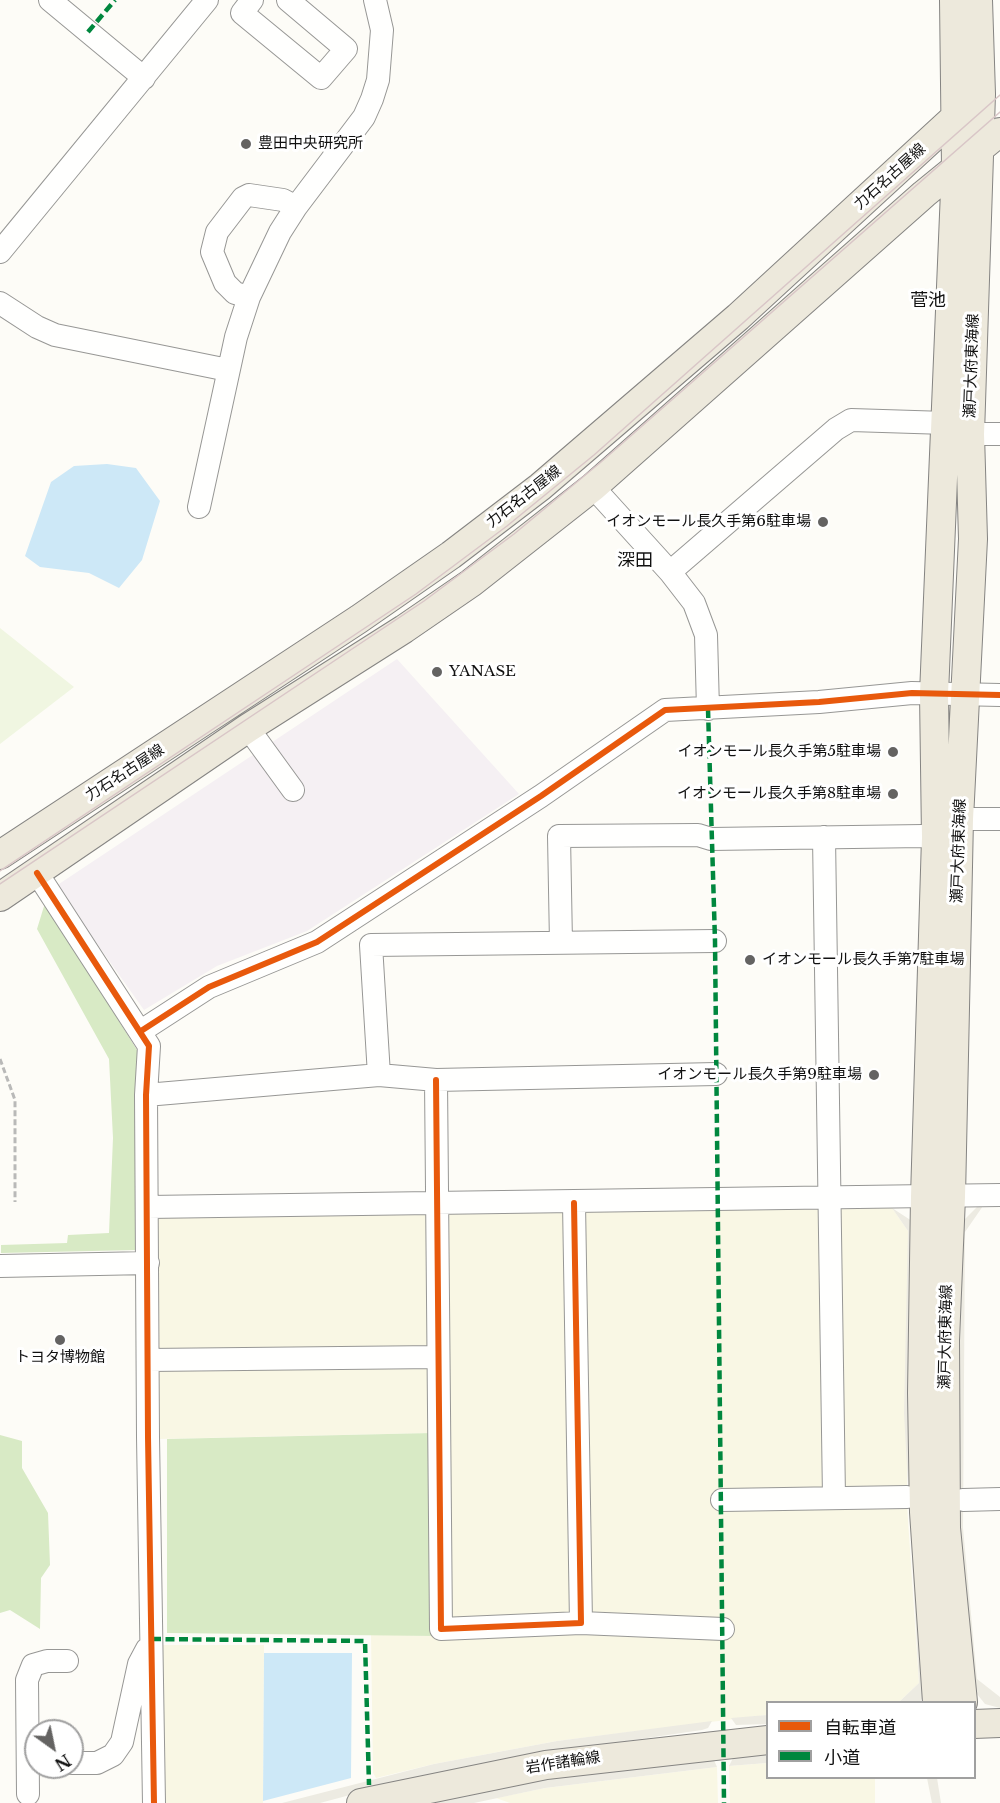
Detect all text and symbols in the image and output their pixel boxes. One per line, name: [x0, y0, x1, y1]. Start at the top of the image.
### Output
place label: 豊田中央研究所: [258, 135, 363, 153]
marker: 豊田中央研究所: [239, 137, 253, 151]
street label: 力石名古屋線: [851, 140, 929, 214]
district label: 菅池: [910, 290, 946, 312]
street label: 瀬戸大府東海線: [961, 313, 983, 419]
street label: 力石名古屋線: [483, 462, 565, 532]
place label: イオンモール長久手第6駐車場: [606, 513, 811, 531]
marker: イオンモール長久手第6駐車場: [816, 515, 830, 529]
district label: 深田: [617, 550, 653, 572]
place label: YANASE: [449, 663, 516, 681]
marker: YANASE: [430, 665, 444, 679]
street label: 力石名古屋線: [82, 741, 168, 805]
place label: イオンモール長久手第5駐車場: [677, 743, 881, 761]
marker: イオンモール長久手第5駐車場: [886, 745, 900, 759]
place label: イオンモール長久手第8駐車場: [677, 785, 881, 803]
marker: イオンモール長久手第8駐車場: [886, 787, 900, 801]
street label: 瀬戸大府東海線: [948, 798, 970, 904]
place label: イオンモール長久手第7駐車場: [762, 951, 965, 969]
marker: イオンモール長久手第7駐車場: [743, 953, 757, 967]
place label: イオンモール長久手第9駐車場: [657, 1066, 862, 1084]
marker: イオンモール長久手第9駐車場: [867, 1068, 881, 1082]
street label: 瀬戸大府東海線: [936, 1284, 956, 1390]
marker: トヨタ博物館: [53, 1333, 67, 1347]
place label: トヨタ博物館: [15, 1349, 105, 1367]
legend: [766, 1701, 976, 1779]
text: 自転車道: [824, 1717, 896, 1739]
north arrow: [24, 1719, 84, 1779]
text: 小道: [824, 1747, 860, 1769]
street label: 岩作諸輪線: [525, 1748, 601, 1778]
text: N: [51, 1750, 74, 1775]

